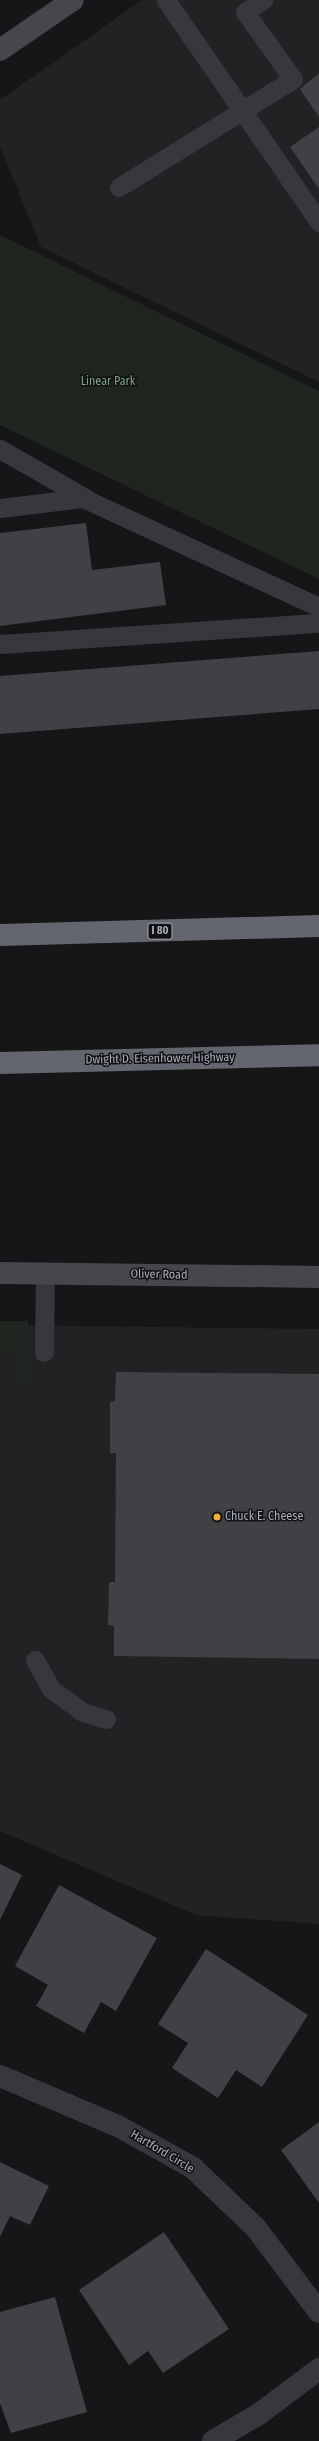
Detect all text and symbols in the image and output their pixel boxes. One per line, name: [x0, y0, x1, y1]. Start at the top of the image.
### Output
park label: Linear Park: [81, 375, 135, 389]
road number: I 80: [147, 922, 173, 940]
street label: Dwight D. Eisenhower Highway: [85, 1050, 235, 1068]
street label: Oliver Road: [130, 1267, 188, 1283]
place label: Chuck E. Cheese: [225, 1510, 303, 1524]
marker: Chuck E. Cheese: [212, 1512, 222, 1522]
street label: Hartford Circle: [128, 2127, 196, 2177]

